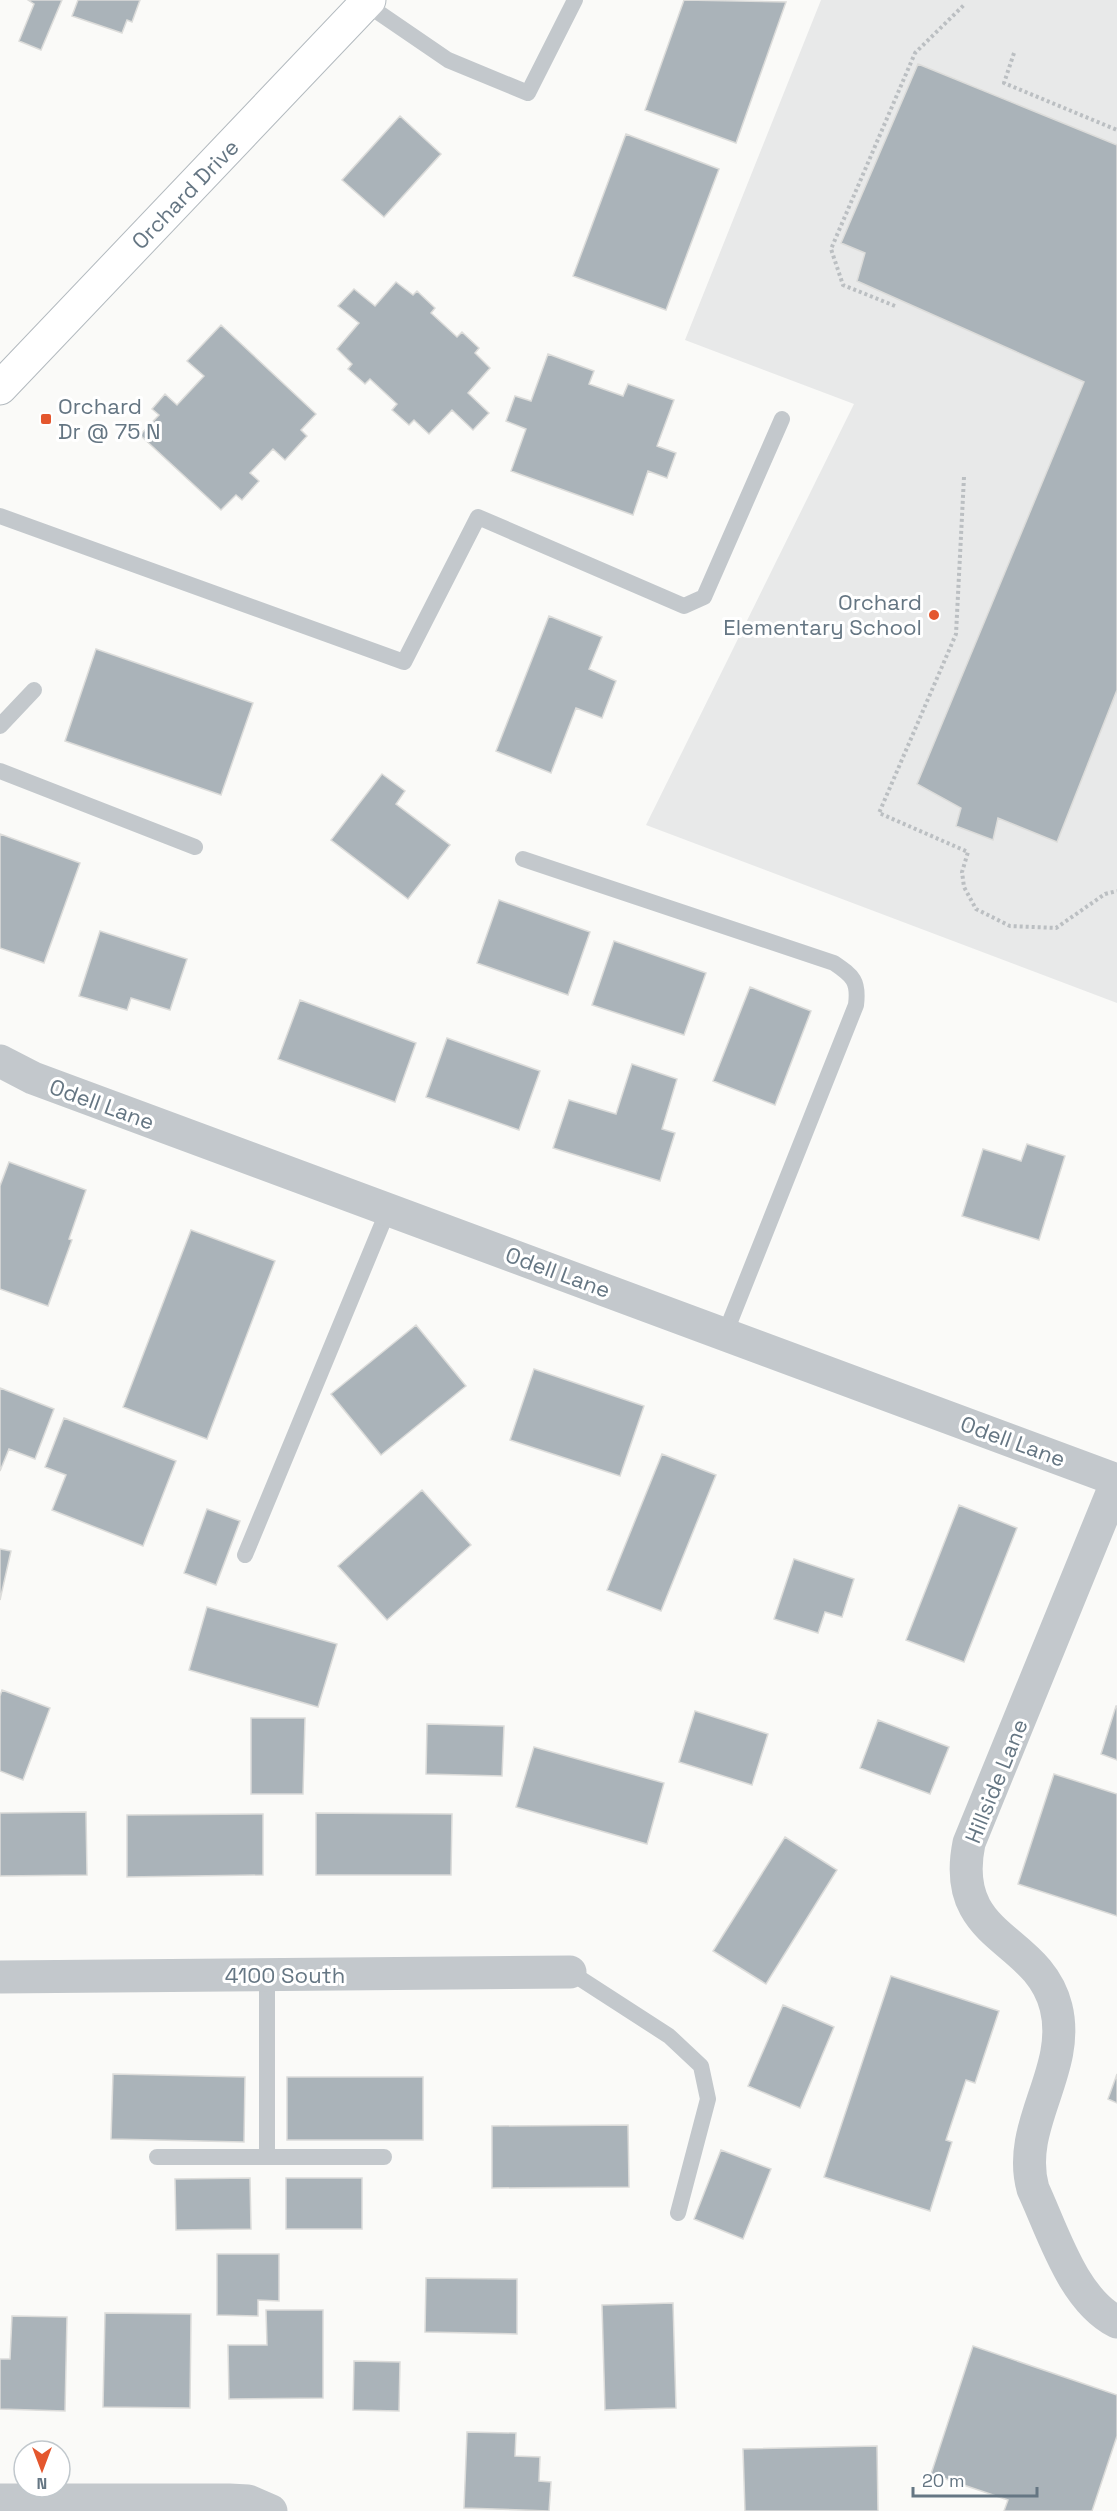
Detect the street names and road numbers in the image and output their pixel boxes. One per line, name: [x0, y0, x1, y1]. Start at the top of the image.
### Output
street label: Orchard Drive: [125, 133, 245, 255]
street label: Odell Lane: [46, 1072, 158, 1136]
street label: Odell Lane: [502, 1240, 614, 1304]
street label: Odell Lane: [957, 1409, 1069, 1473]
street label: Hillside Lane: [958, 1715, 1034, 1847]
street label: 4100 South: [225, 1961, 345, 1989]

